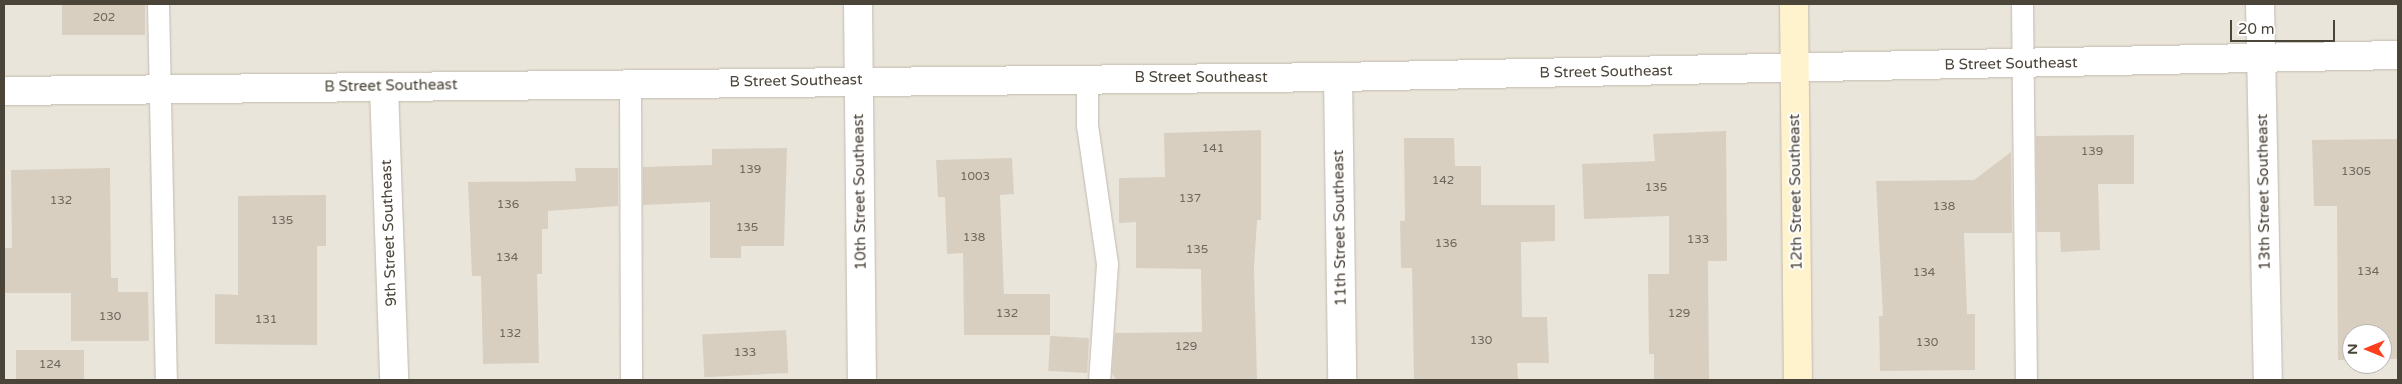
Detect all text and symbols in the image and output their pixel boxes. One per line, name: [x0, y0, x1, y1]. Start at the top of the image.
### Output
scale bar: [2232, 10, 2337, 42]
house number: 202: [93, 11, 115, 25]
text: 20 m: [2238, 20, 2275, 38]
street label: B Street Southeast: [1944, 54, 2078, 74]
street label: B Street Southeast: [1539, 62, 1673, 82]
street label: B Street Southeast: [1134, 69, 1268, 87]
street label: B Street Southeast: [729, 71, 863, 91]
street label: B Street Southeast: [324, 76, 458, 96]
street label: 10th Street Southeast: [850, 114, 870, 270]
street label: 12th Street Southeast: [1786, 114, 1806, 270]
street label: 13th Street Southeast: [2254, 114, 2274, 270]
house number: 141: [1202, 142, 1224, 156]
house number: 139: [2081, 145, 2103, 159]
street label: 11th Street Southeast: [1330, 150, 1350, 306]
street label: 9th Street Southeast: [377, 159, 401, 307]
house number: 139: [739, 163, 761, 177]
house number: 1305: [2341, 165, 2371, 179]
house number: 1003: [960, 170, 990, 184]
house number: 142: [1432, 174, 1454, 188]
house number: 135: [1645, 181, 1667, 195]
house number: 137: [1179, 192, 1201, 206]
house number: 132: [50, 194, 72, 208]
house number: 136: [497, 198, 519, 212]
house number: 138: [1933, 200, 1955, 214]
house number: 135: [271, 214, 293, 228]
house number: 135: [736, 221, 758, 235]
house number: 138: [963, 231, 985, 245]
house number: 133: [1687, 233, 1709, 247]
house number: 136: [1435, 237, 1457, 251]
house number: 135: [1186, 243, 1208, 257]
house number: 134: [496, 251, 518, 265]
house number: 134: [2357, 265, 2379, 279]
house number: 134: [1913, 266, 1935, 280]
house number: 132: [996, 307, 1018, 321]
house number: 129: [1668, 307, 1690, 321]
house number: 130: [99, 310, 121, 324]
house number: 131: [255, 313, 277, 327]
north arrow: [2342, 324, 2392, 374]
house number: 132: [499, 327, 521, 341]
house number: 130: [1470, 334, 1492, 348]
house number: 130: [1916, 336, 1938, 350]
house number: 129: [1175, 340, 1197, 354]
text: N: [2344, 343, 2361, 355]
house number: 133: [734, 346, 756, 360]
house number: 124: [39, 358, 61, 372]

